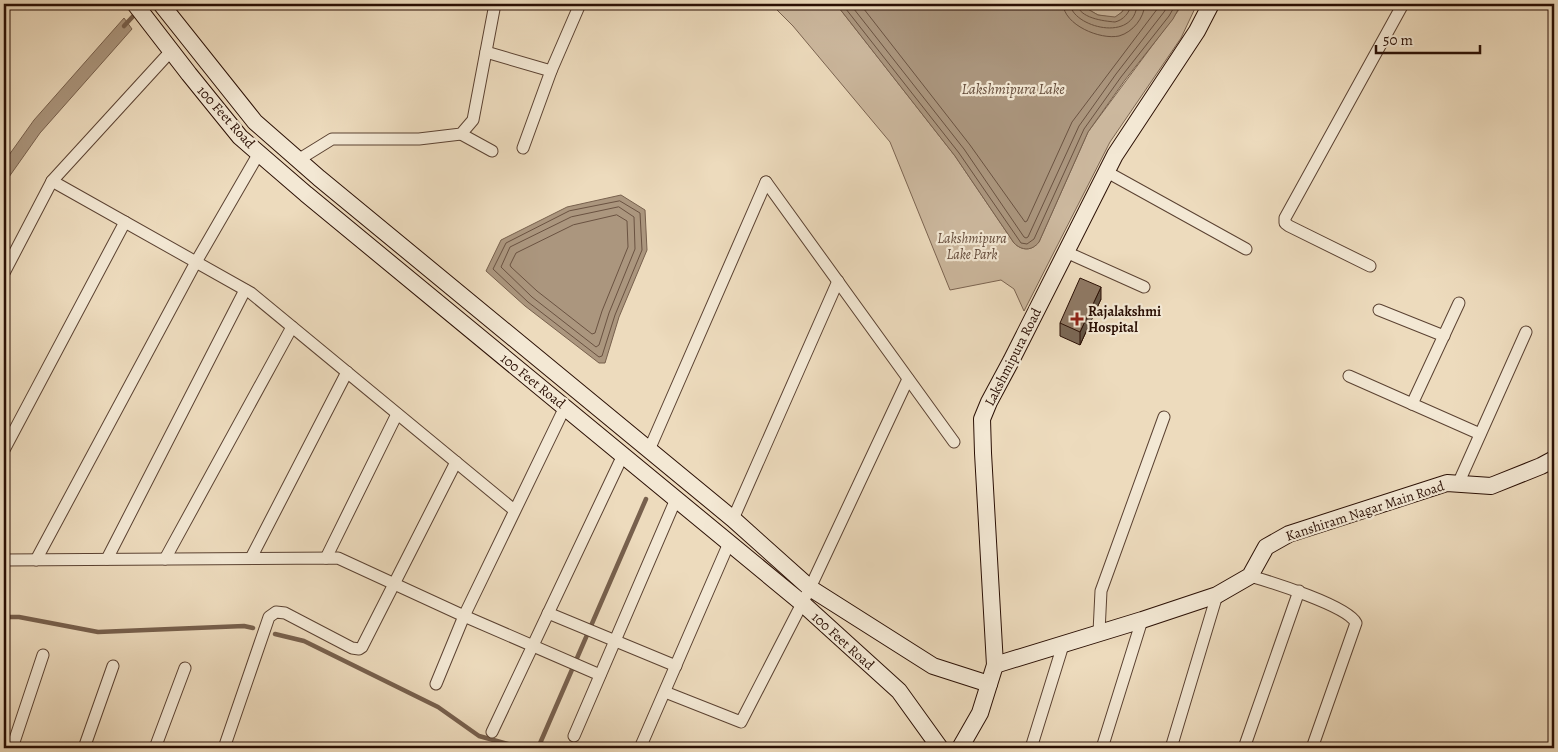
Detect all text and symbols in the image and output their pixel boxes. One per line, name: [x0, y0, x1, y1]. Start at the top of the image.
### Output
scale bar: [1376, 22, 1479, 54]
text: 50 m: [1383, 30, 1413, 50]
water label: Lakshmipura Lake: [961, 79, 1065, 99]
street label: 100 Feet Road: [193, 82, 260, 153]
park label: Lakshmipura Lake Park: [937, 229, 1007, 264]
place label: Rajalakshmi Hospital: [1088, 302, 1161, 337]
street label: Lakshmipura Road: [980, 304, 1046, 409]
marker: Rajalakshmi Hospital: [1070, 312, 1084, 326]
street label: 100 Feet Road: [497, 349, 570, 413]
street label: Kanshiram Nagar Main Road: [1283, 476, 1447, 546]
street label: 100 Feet Road: [808, 608, 879, 675]

